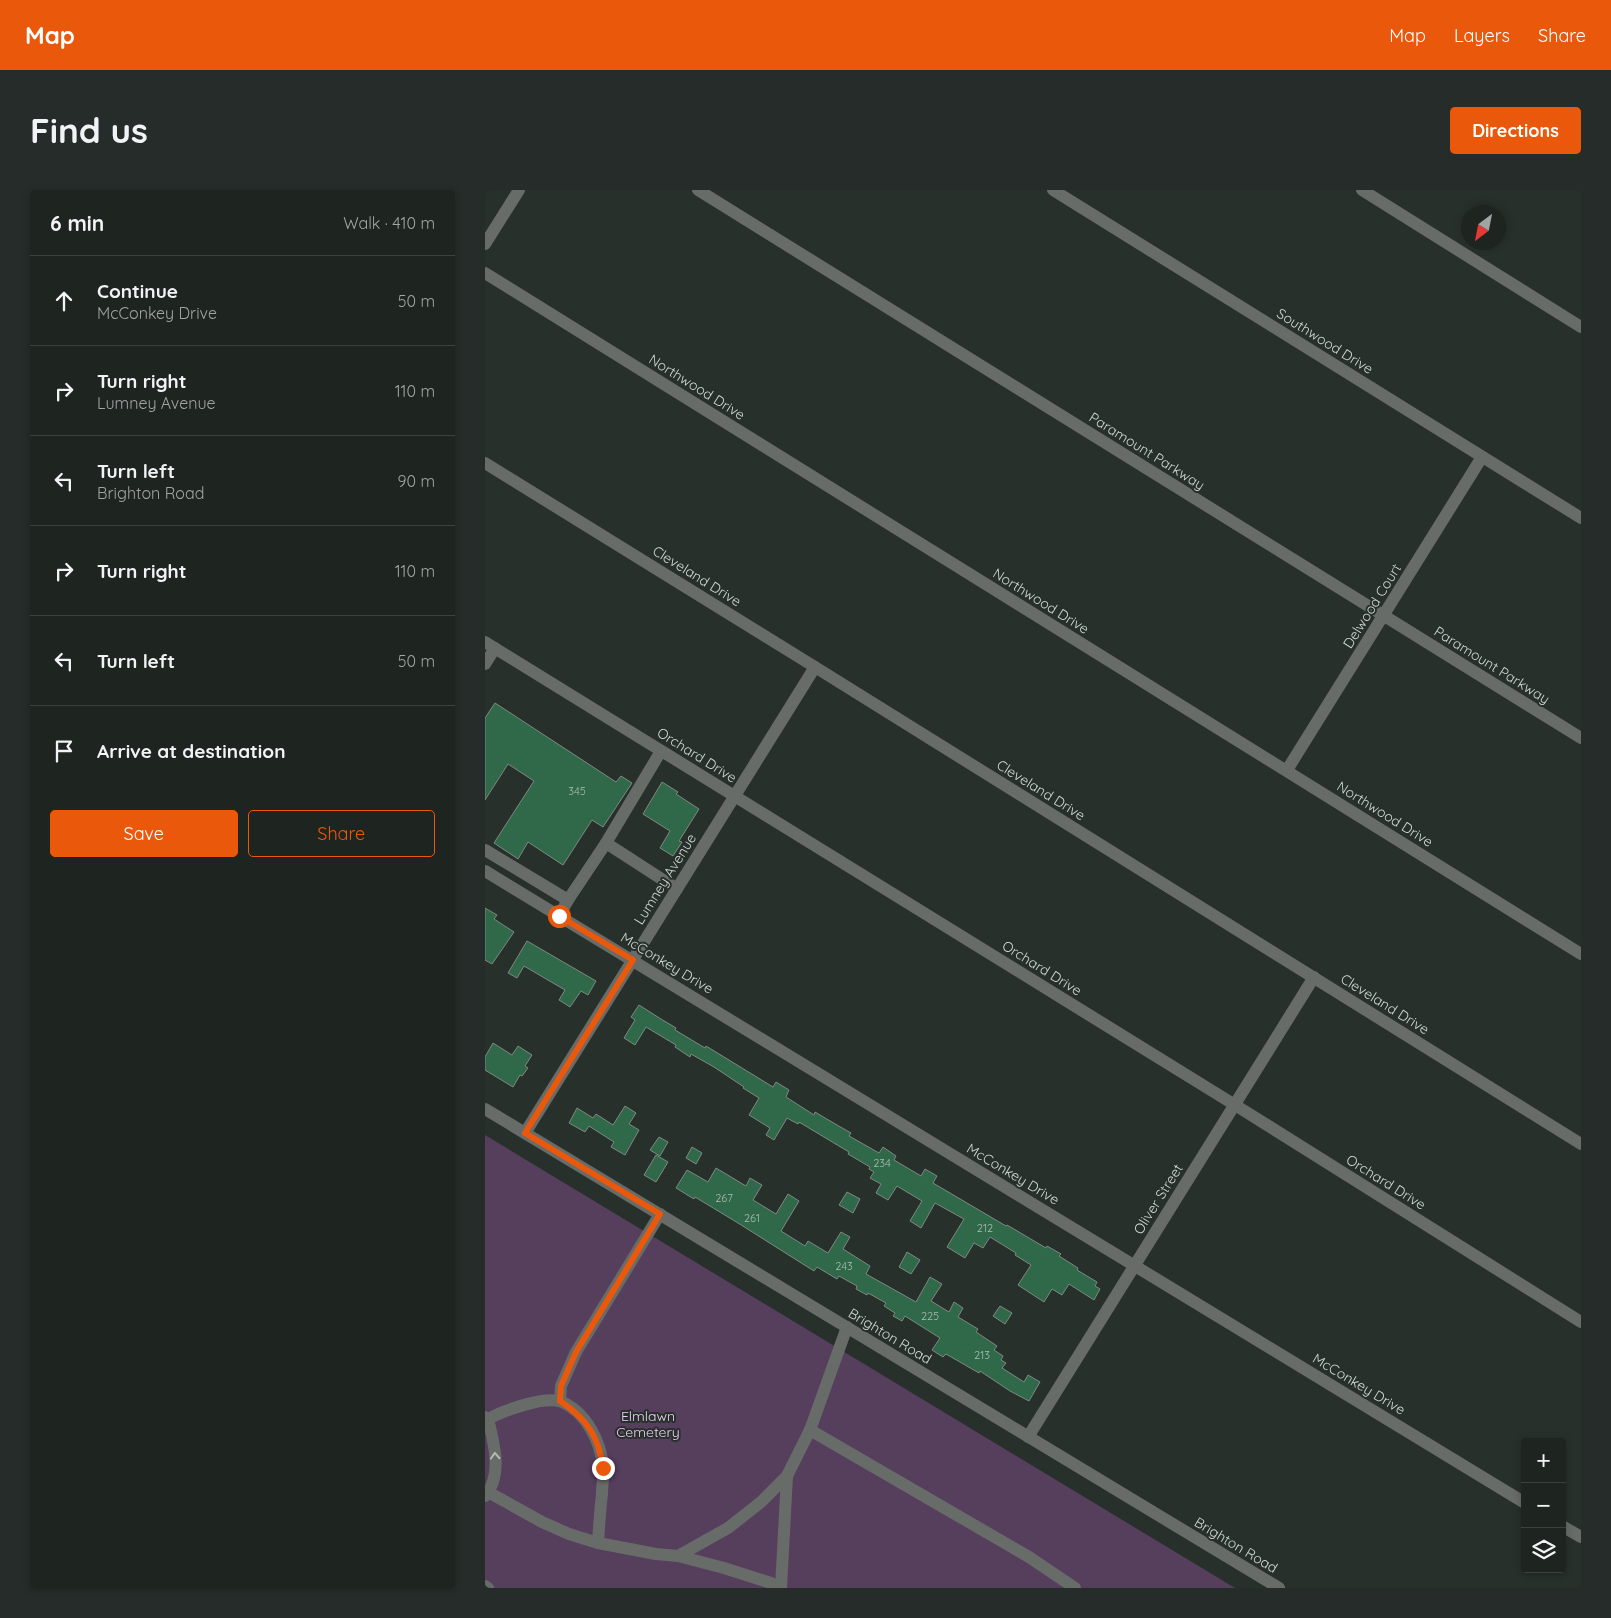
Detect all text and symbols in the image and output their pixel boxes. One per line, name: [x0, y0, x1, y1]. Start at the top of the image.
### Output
text: Map: [25, 20, 75, 50]
text: Map: [1389, 24, 1426, 47]
text: Layers: [1454, 24, 1510, 47]
text: Share: [1538, 24, 1586, 47]
button: Directions: [1450, 107, 1581, 154]
text: Find us: [30, 108, 148, 152]
north arrow: [1461, 205, 1506, 250]
text: 6 min: [50, 210, 104, 236]
text: Walk · 410 m: [343, 213, 435, 233]
text: Continue: [97, 279, 178, 303]
icon: ahead: [50, 287, 78, 315]
text: 50 m: [398, 291, 435, 311]
text: McConkey Drive: [97, 303, 217, 323]
street label: Southwood Drive: [1273, 304, 1377, 378]
street label: Northwood Drive: [646, 350, 749, 424]
text: Turn right: [97, 369, 186, 393]
icon: right: [50, 377, 78, 405]
text: 110 m: [395, 381, 435, 401]
text: Lumney Avenue: [97, 393, 216, 413]
street label: Paramount Parkway: [1086, 408, 1208, 494]
text: Turn left: [97, 459, 175, 483]
icon: left: [50, 467, 78, 495]
text: 90 m: [398, 471, 435, 491]
text: Brighton Road: [97, 483, 204, 503]
street label: Cleveland Drive: [649, 542, 745, 610]
icon: right: [50, 557, 78, 585]
text: Turn right: [97, 559, 186, 583]
street label: Delwood Court: [1339, 560, 1405, 652]
text: 110 m: [395, 561, 435, 581]
street label: Northwood Drive: [990, 564, 1093, 638]
street label: Paramount Parkway: [1431, 622, 1553, 708]
icon: left: [50, 647, 78, 675]
text: Turn left: [97, 649, 175, 673]
text: 50 m: [398, 651, 435, 671]
street label: Orchard Drive: [654, 723, 740, 787]
icon: arrive: [50, 737, 78, 765]
text: Arrive at destination: [97, 739, 286, 763]
street label: Cleveland Drive: [993, 756, 1089, 824]
street label: Northwood Drive: [1334, 777, 1437, 851]
house number: 345: [568, 784, 586, 798]
button: Save: [50, 810, 238, 857]
button: Share: [248, 810, 435, 857]
street label: Lumney Avenue: [630, 830, 700, 928]
route start: [548, 905, 571, 928]
street label: McConkey Drive: [617, 928, 717, 998]
street label: Orchard Drive: [999, 936, 1085, 1000]
street label: Cleveland Drive: [1337, 970, 1433, 1038]
street label: McConkey Drive: [963, 1139, 1063, 1209]
street label: Orchard Drive: [1343, 1150, 1429, 1214]
house number: 234: [873, 1156, 891, 1170]
street label: Oliver Street: [1129, 1160, 1187, 1238]
house number: 267: [715, 1191, 733, 1205]
house number: 261: [744, 1211, 760, 1225]
house number: 212: [977, 1221, 993, 1235]
house number: 243: [835, 1259, 853, 1273]
street label: Brighton Road: [845, 1304, 935, 1368]
house number: 225: [921, 1309, 939, 1323]
house number: 213: [974, 1348, 990, 1362]
street label: McConkey Drive: [1309, 1349, 1409, 1419]
park label: Elmlawn Cemetery: [616, 1407, 680, 1441]
map controls: [1521, 1438, 1566, 1573]
button: +: [1521, 1438, 1566, 1483]
one-way arrow: [489, 1452, 500, 1460]
route end: [592, 1457, 615, 1480]
button: −: [1521, 1483, 1566, 1528]
street label: Brighton Road: [1191, 1513, 1281, 1577]
button: layers: [1521, 1528, 1566, 1573]

